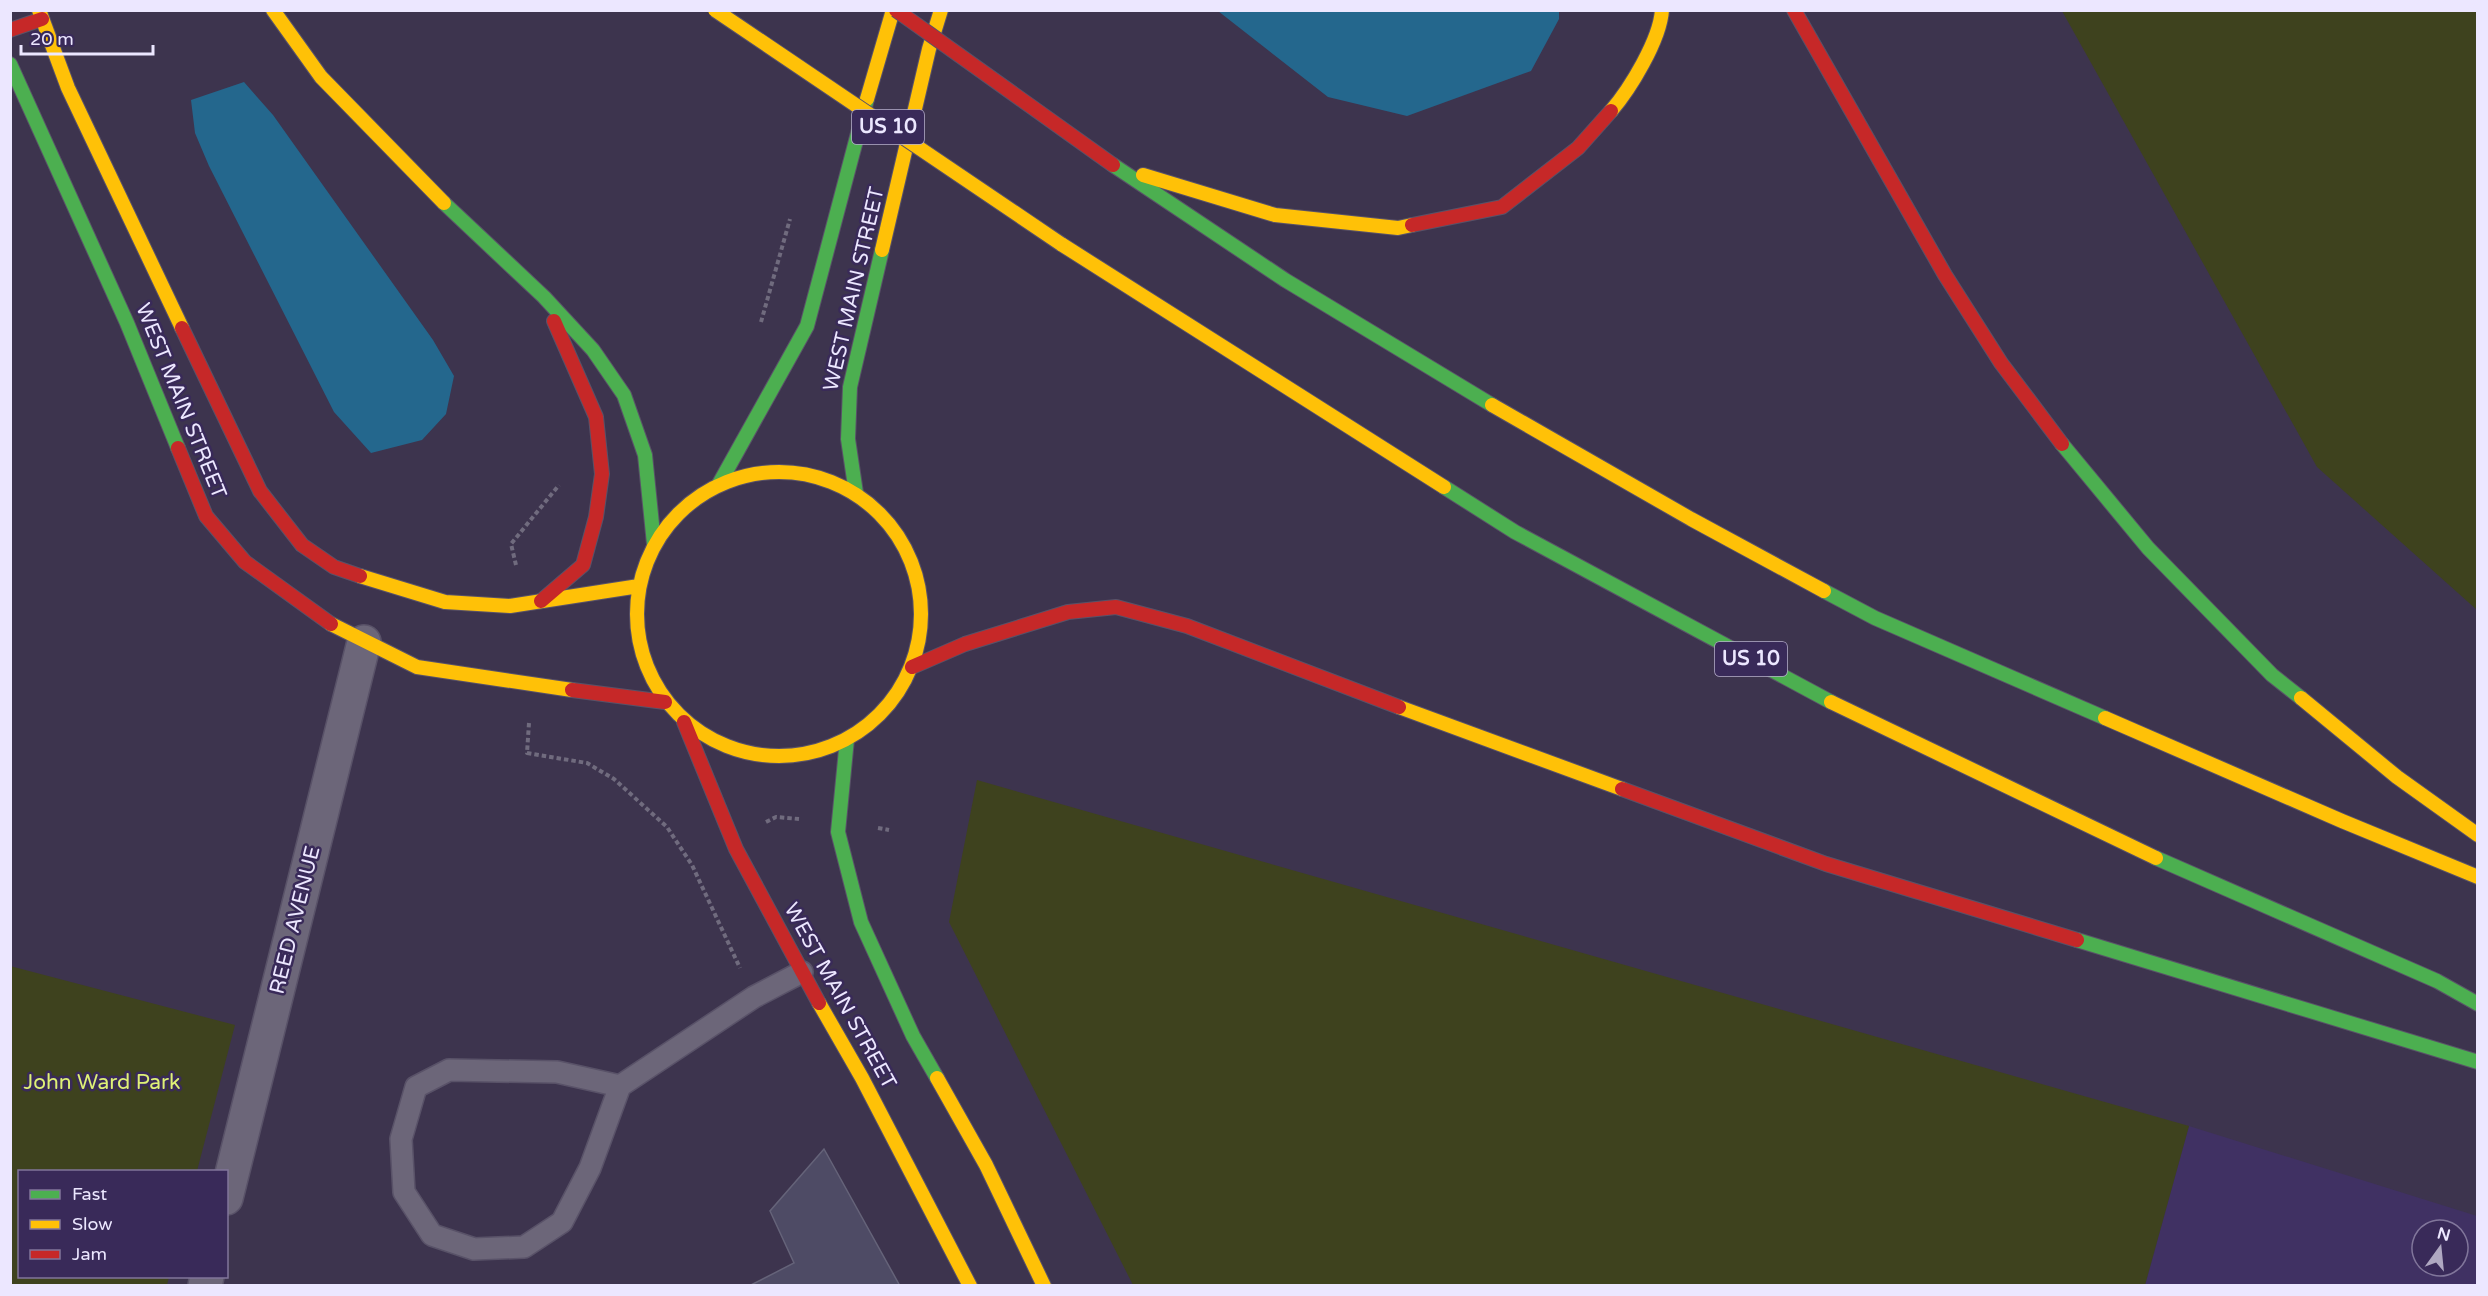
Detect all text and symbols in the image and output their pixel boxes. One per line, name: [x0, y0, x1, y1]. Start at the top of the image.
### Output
scale bar: [21, 18, 153, 56]
text: 20 m: [30, 28, 74, 50]
road number: US 10: [852, 110, 924, 144]
street label: WEST MAIN STREET: [818, 184, 890, 394]
street label: WEST MAIN STREET: [130, 300, 232, 503]
road number: US 10: [1715, 642, 1787, 676]
street label: REED AVENUE: [265, 843, 325, 997]
street label: WEST MAIN STREET: [778, 899, 902, 1094]
park label: John Ward Park: [23, 1070, 181, 1095]
legend: [18, 1170, 228, 1278]
text: Fast: [72, 1183, 107, 1205]
text: Slow: [72, 1213, 113, 1235]
north arrow: [2410, 1218, 2470, 1278]
text: N: [2435, 1223, 2452, 1246]
text: Jam: [72, 1243, 107, 1265]

